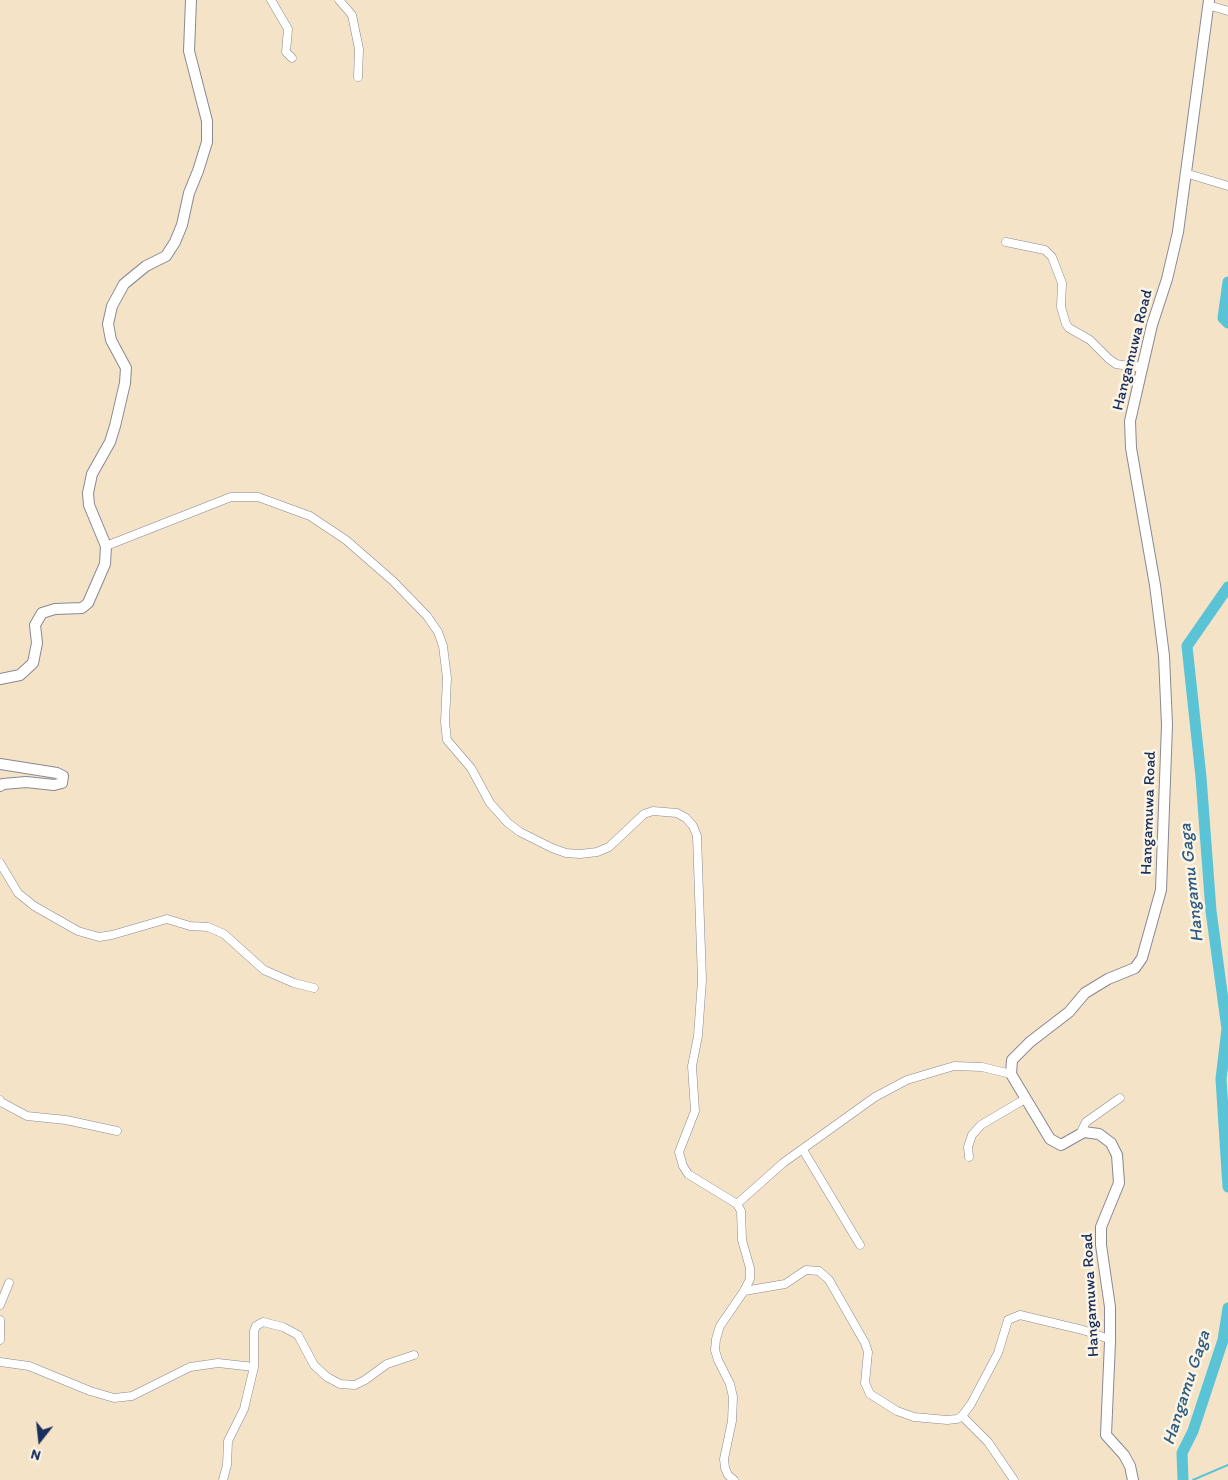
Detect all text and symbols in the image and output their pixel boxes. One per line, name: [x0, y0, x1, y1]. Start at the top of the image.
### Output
street label: Hangamuwa Road: [1109, 288, 1157, 412]
street label: Hangamuwa Road: [1137, 751, 1161, 875]
water label: Hangamu Gaga: [1175, 823, 1209, 943]
street label: Hangamuwa Road: [1078, 1233, 1104, 1357]
water label: Hangamu Gaga: [1158, 1328, 1216, 1448]
north arrow: [15, 1415, 65, 1465]
text: N: [29, 1445, 43, 1464]

